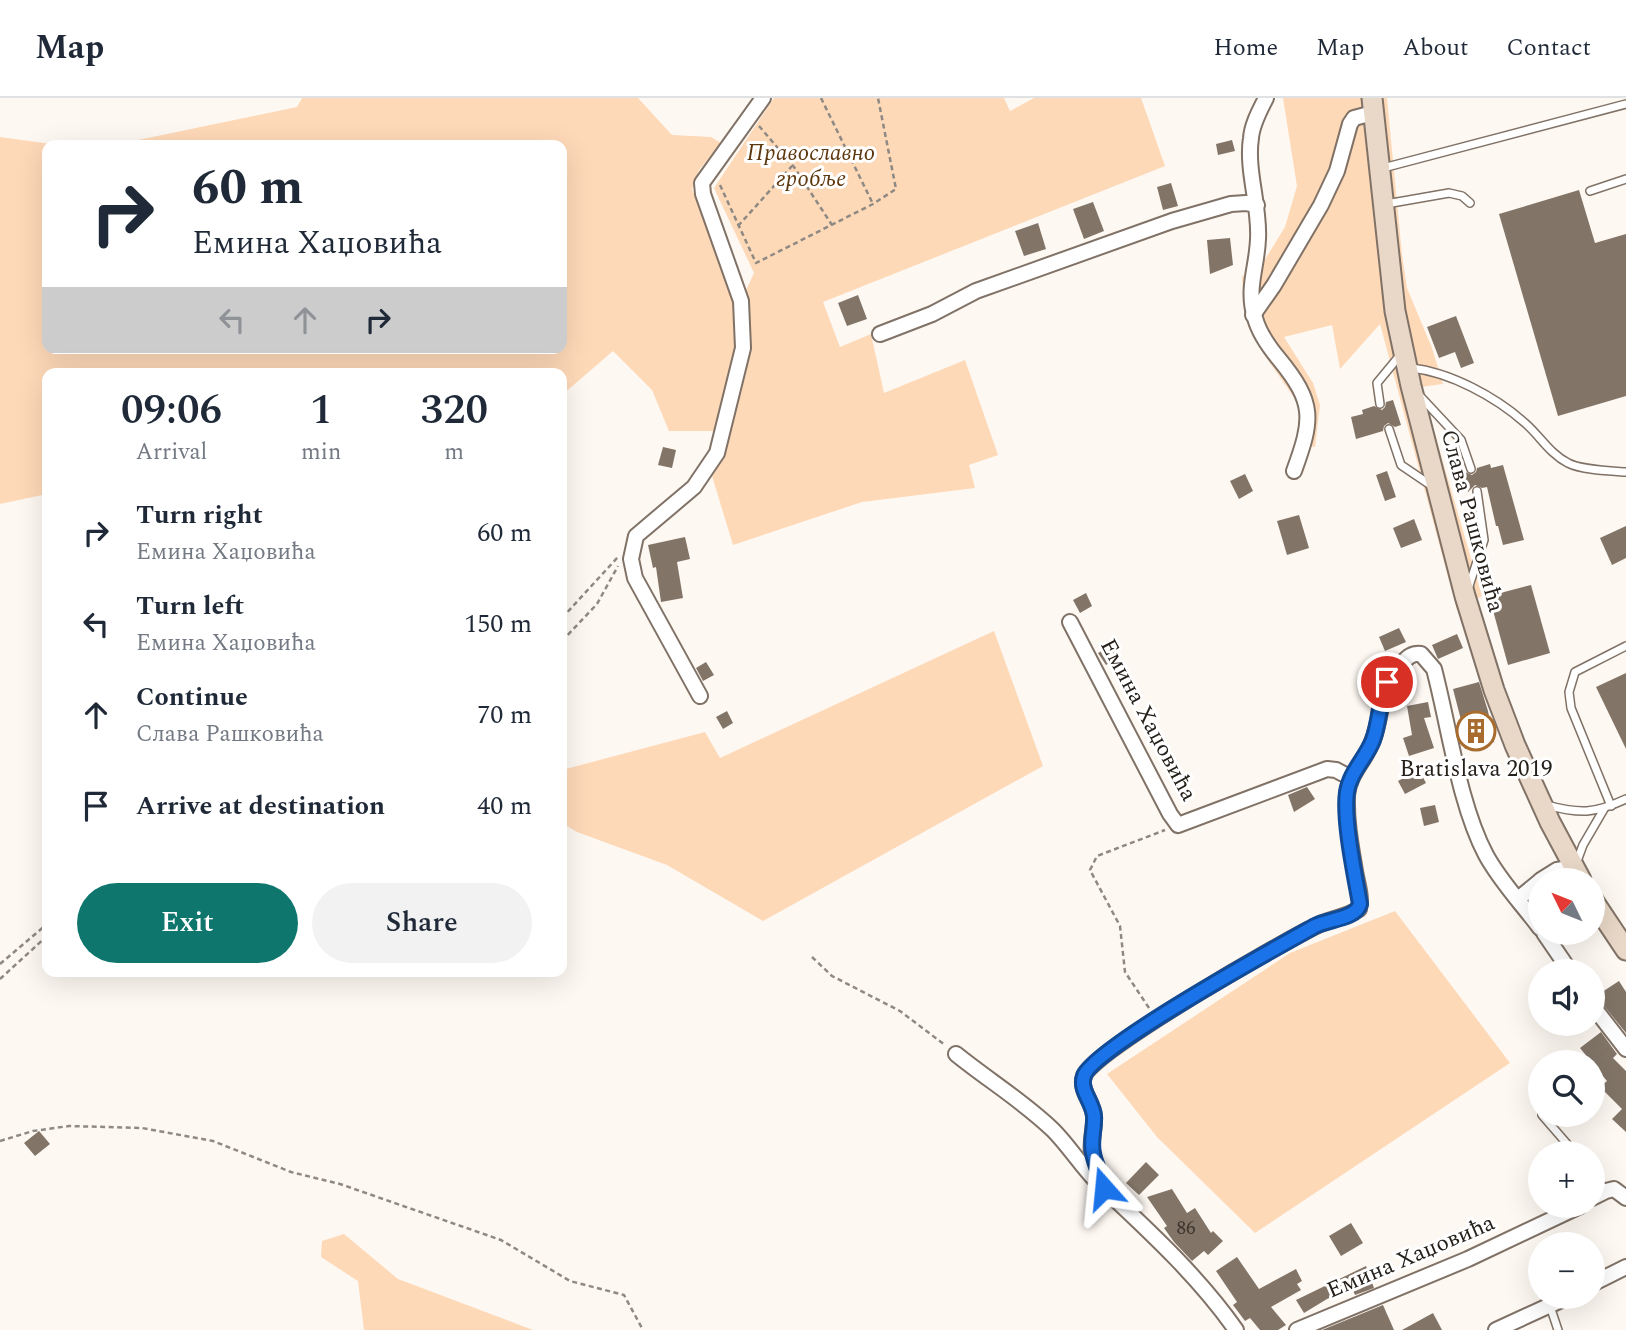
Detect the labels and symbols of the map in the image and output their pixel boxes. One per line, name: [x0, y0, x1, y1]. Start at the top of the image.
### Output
park label: Православно гробље: [747, 136, 875, 197]
street label: Слава Рашковића: [1431, 426, 1513, 616]
street label: Емина Хаџовића: [1090, 632, 1206, 808]
pin: [1357, 652, 1417, 712]
building icon: Bratislava 2019: [1455, 710, 1497, 752]
place label: Bratislava 2019: [1399, 752, 1553, 787]
north arrow: [1528, 868, 1605, 945]
position arrow: [1067, 1151, 1141, 1225]
street label: Емина Хаџовића: [1321, 1206, 1501, 1308]
house number: 86: [1176, 1214, 1196, 1243]

